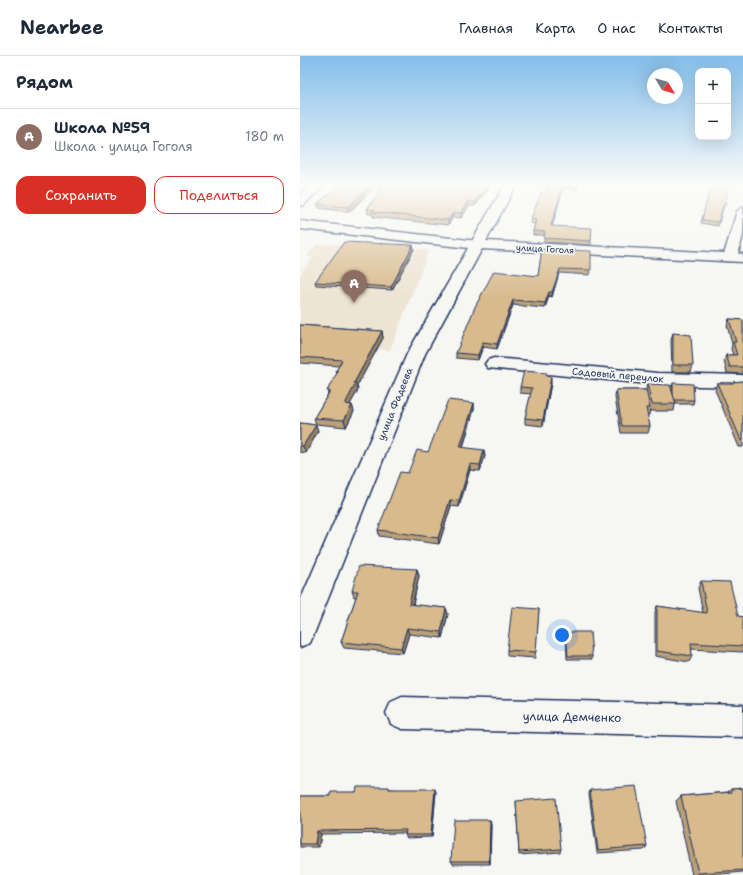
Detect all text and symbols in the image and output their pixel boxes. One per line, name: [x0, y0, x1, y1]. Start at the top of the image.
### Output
text: Nearbee: [20, 15, 104, 40]
text: Главная: [459, 19, 513, 37]
text: Карта: [535, 19, 575, 37]
text: О нас: [597, 19, 636, 37]
text: Контакты: [658, 19, 723, 37]
north arrow: [647, 68, 683, 104]
map controls: [695, 68, 731, 140]
button: +: [695, 68, 731, 104]
text: Рядом: [16, 71, 73, 93]
button: −: [695, 104, 731, 140]
text: Школа №59: [54, 118, 150, 138]
text: A: [24, 128, 34, 145]
text: 180 m: [245, 128, 284, 145]
text: Школа · улица Гоголя: [54, 138, 193, 155]
button: Сохранить: [16, 176, 146, 214]
button: Поделиться: [154, 176, 284, 214]
street label: улица Гоголя: [516, 241, 574, 257]
pin: A: [341, 270, 367, 303]
street label: улица Фадеева: [374, 365, 416, 442]
street label: Садовый переулок: [571, 365, 665, 386]
your location: [552, 625, 572, 645]
street label: улица Демченко: [523, 708, 621, 726]

